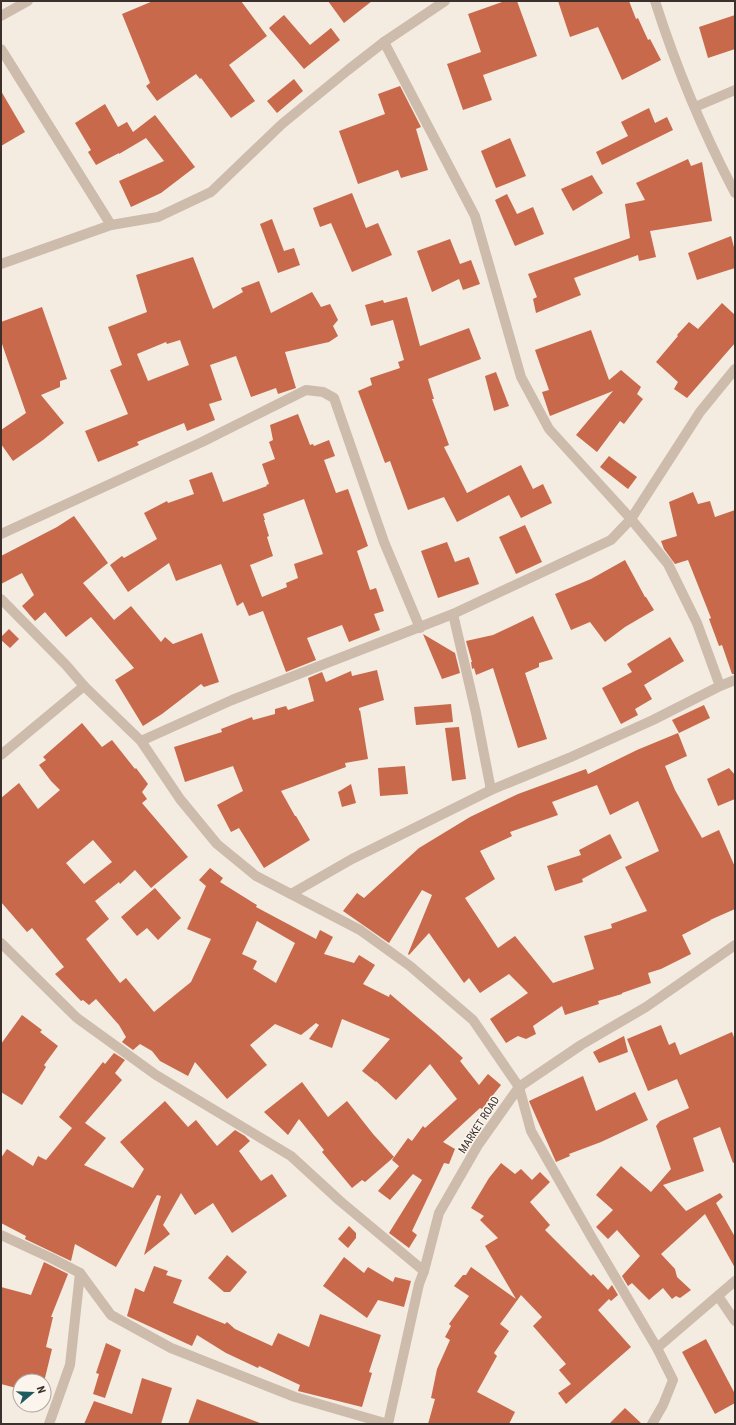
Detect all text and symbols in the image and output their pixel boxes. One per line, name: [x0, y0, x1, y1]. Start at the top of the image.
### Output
street label: MARKET ROAD: [456, 1094, 502, 1156]
north arrow: [12, 1373, 52, 1413]
text: N: [34, 1385, 48, 1395]

